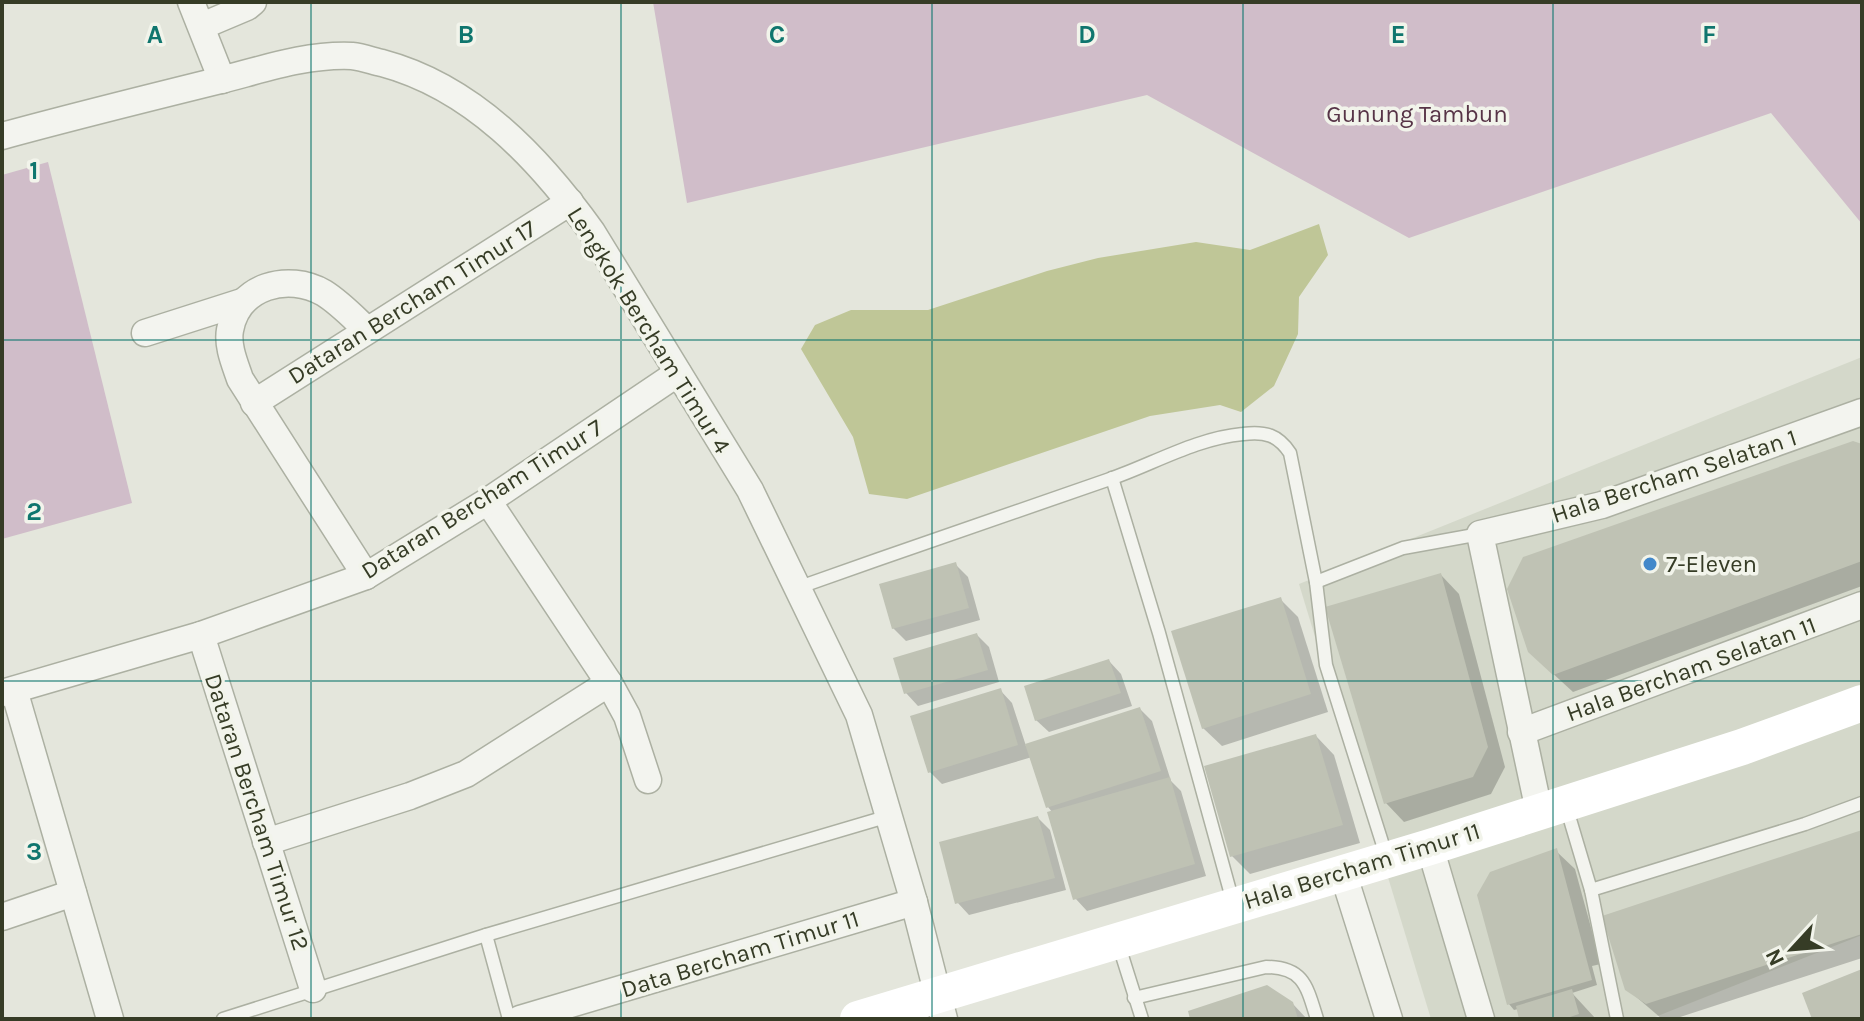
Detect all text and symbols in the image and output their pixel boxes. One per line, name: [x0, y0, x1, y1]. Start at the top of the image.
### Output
text: A: [147, 19, 163, 50]
text: B: [458, 19, 474, 50]
text: C: [769, 19, 785, 50]
text: D: [1078, 19, 1096, 50]
text: E: [1390, 19, 1406, 50]
text: F: [1702, 19, 1716, 50]
park label: Gunung Tambun: [1326, 100, 1508, 128]
text: 1: [29, 155, 39, 186]
street label: Lengkok Bercham Timur 4: [561, 202, 737, 458]
street label: Dataran Bercham Timur 17: [283, 214, 541, 390]
street label: Dataran Bercham Timur 7: [356, 413, 608, 585]
street label: Hala Bercham Selatan 1: [1548, 423, 1800, 529]
text: 2: [26, 496, 42, 527]
place label: 7-Eleven: [1666, 550, 1757, 578]
marker: 7-Eleven: [1641, 555, 1659, 573]
street label: Hala Bercham Selatan 11: [1562, 611, 1820, 727]
street label: Dataran Bercham Timur 12: [199, 670, 315, 954]
street label: Hala Bercham Timur 11: [1241, 817, 1483, 915]
text: 3: [26, 836, 42, 867]
street label: Data Bercham Timur 11: [618, 904, 862, 1004]
north arrow: [1752, 909, 1832, 989]
text: N: [1760, 945, 1790, 970]

